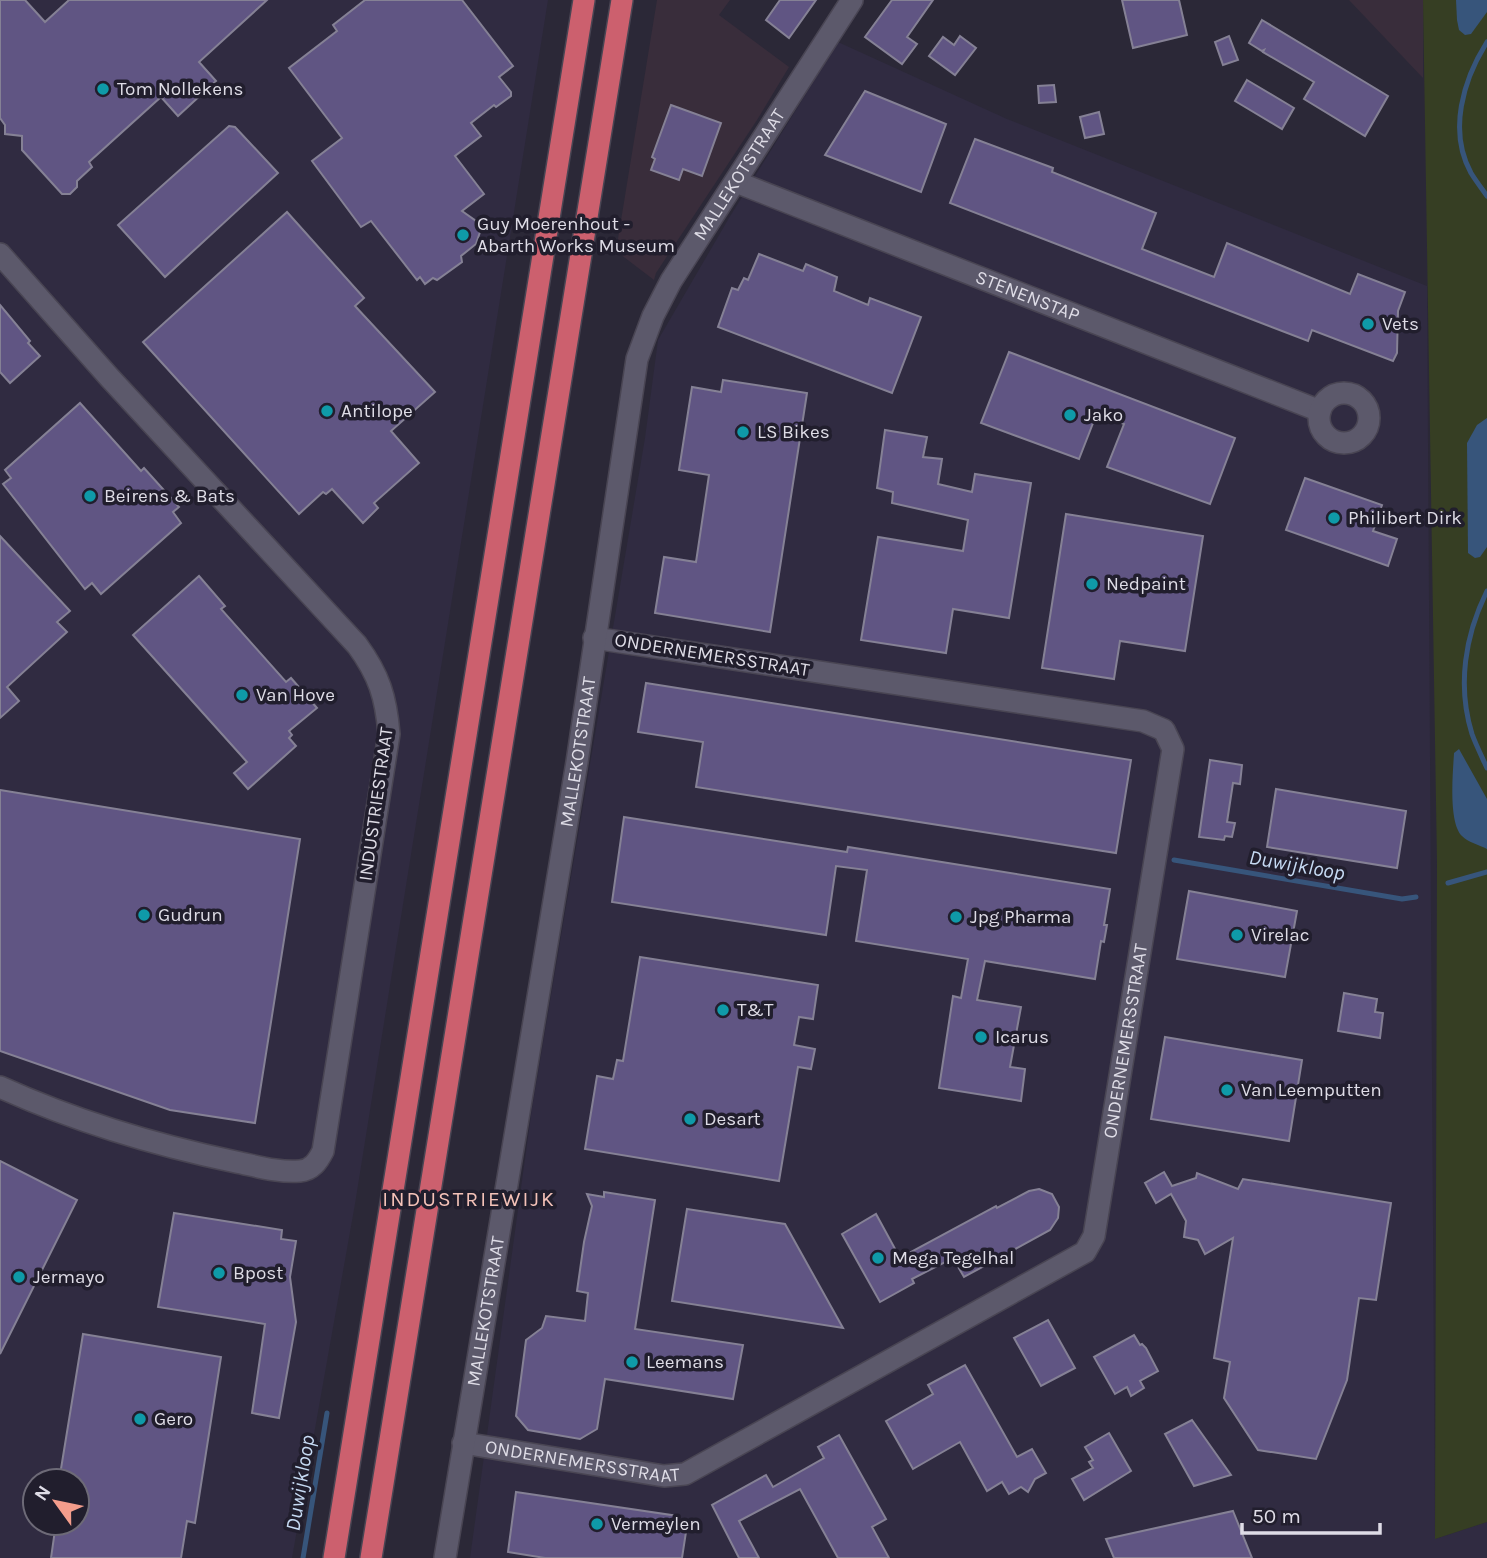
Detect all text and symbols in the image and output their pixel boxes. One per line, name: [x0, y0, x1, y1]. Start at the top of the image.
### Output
place label: Tom Nollekens: [117, 78, 243, 100]
marker: Tom Nollekens: [95, 81, 111, 97]
street label: MALLEKOTSTRAAT: [689, 104, 790, 245]
place label: Guy Moerenhout - Abarth Works Museum: [477, 213, 675, 257]
marker: Guy Moerenhout - Abarth Works Museum: [455, 227, 471, 243]
street label: STENENSTAP: [972, 266, 1083, 327]
place label: Vets: [1382, 313, 1419, 335]
marker: Vets: [1360, 316, 1376, 332]
place label: Antilope: [341, 400, 413, 422]
marker: Antilope: [319, 403, 335, 419]
place label: Jako: [1084, 404, 1123, 426]
marker: Jako: [1062, 407, 1078, 423]
place label: LS Bikes: [757, 421, 830, 443]
marker: LS Bikes: [735, 424, 751, 440]
place label: Beirens & Bats: [104, 485, 235, 507]
marker: Beirens & Bats: [82, 488, 98, 504]
place label: Philibert Dirk: [1348, 507, 1462, 529]
marker: Philibert Dirk: [1326, 510, 1342, 526]
place label: Nedpaint: [1106, 573, 1186, 595]
marker: Nedpaint: [1084, 576, 1100, 592]
street label: ONDERNEMERSSTRAAT: [613, 629, 811, 681]
street label: MALLEKOTSTRAAT: [555, 675, 601, 829]
place label: Van Hove: [256, 684, 335, 706]
marker: Van Hove: [234, 687, 250, 703]
street label: INDUSTRIESTRAAT: [354, 725, 398, 882]
water label: Duwijkloop: [1247, 845, 1347, 885]
place label: Gudrun: [158, 904, 223, 926]
place label: Jpg Pharma: [970, 906, 1072, 928]
marker: Gudrun: [136, 907, 152, 923]
marker: Jpg Pharma: [948, 909, 964, 925]
place label: Virelac: [1251, 924, 1310, 946]
marker: Virelac: [1229, 927, 1245, 943]
street label: ONDERNEMERSSTRAAT: [1099, 942, 1152, 1140]
place label: T&T: [737, 999, 774, 1021]
marker: T&T: [715, 1002, 731, 1018]
place label: Icarus: [995, 1026, 1049, 1048]
marker: Icarus: [973, 1029, 989, 1045]
place label: Van Leemputten: [1241, 1079, 1382, 1101]
marker: Van Leemputten: [1219, 1082, 1235, 1098]
place label: Desart: [704, 1108, 761, 1130]
marker: Desart: [682, 1111, 698, 1127]
district label: INDUSTRIEWIJK: [382, 1187, 556, 1211]
street label: MALLEKOTSTRAAT: [463, 1234, 509, 1388]
place label: Mega Tegelhal: [892, 1247, 1014, 1269]
marker: Mega Tegelhal: [870, 1250, 886, 1266]
place label: Bpost: [233, 1262, 283, 1284]
marker: Bpost: [211, 1265, 227, 1281]
place label: Jermayo: [33, 1266, 105, 1288]
marker: Jermayo: [11, 1269, 27, 1285]
place label: Leemans: [646, 1351, 724, 1373]
marker: Leemans: [624, 1354, 640, 1370]
place label: Gero: [154, 1408, 193, 1430]
marker: Gero: [132, 1411, 148, 1427]
water label: Duwijkloop: [281, 1433, 319, 1533]
street label: ONDERNEMERSSTRAAT: [483, 1436, 681, 1487]
north arrow: [21, 1467, 91, 1537]
text: N: [30, 1482, 56, 1505]
scale bar: [1242, 1492, 1380, 1536]
text: 50 m: [1252, 1504, 1301, 1528]
place label: Vermeylen: [611, 1513, 701, 1535]
marker: Vermeylen: [589, 1516, 605, 1532]

